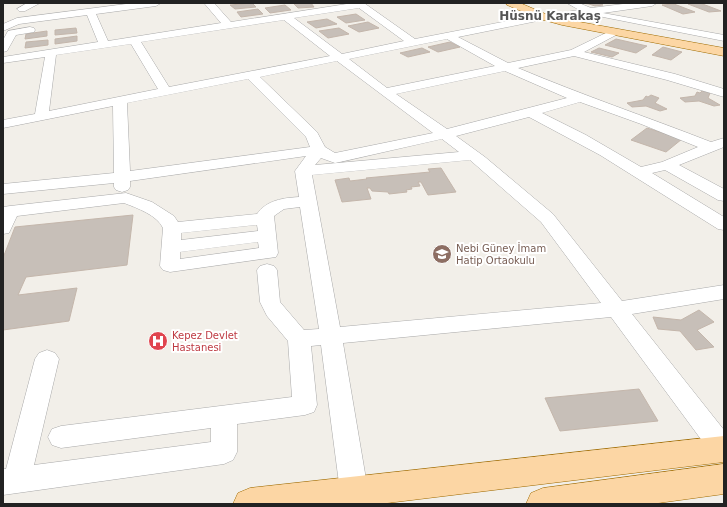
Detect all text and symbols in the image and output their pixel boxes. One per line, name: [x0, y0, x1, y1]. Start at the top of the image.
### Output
district label: Hüsnü Karakaş: [499, 9, 601, 23]
place label: Nebi Güney İmam Hatip Ortaokulu: [456, 242, 546, 266]
school or university icon: Nebi Güney İmam Hatip Ortaokulu: [431, 243, 453, 265]
hospital icon: Kepez Devlet Hastanesi: [147, 330, 169, 352]
place label: Kepez Devlet Hastanesi: [172, 330, 238, 353]

